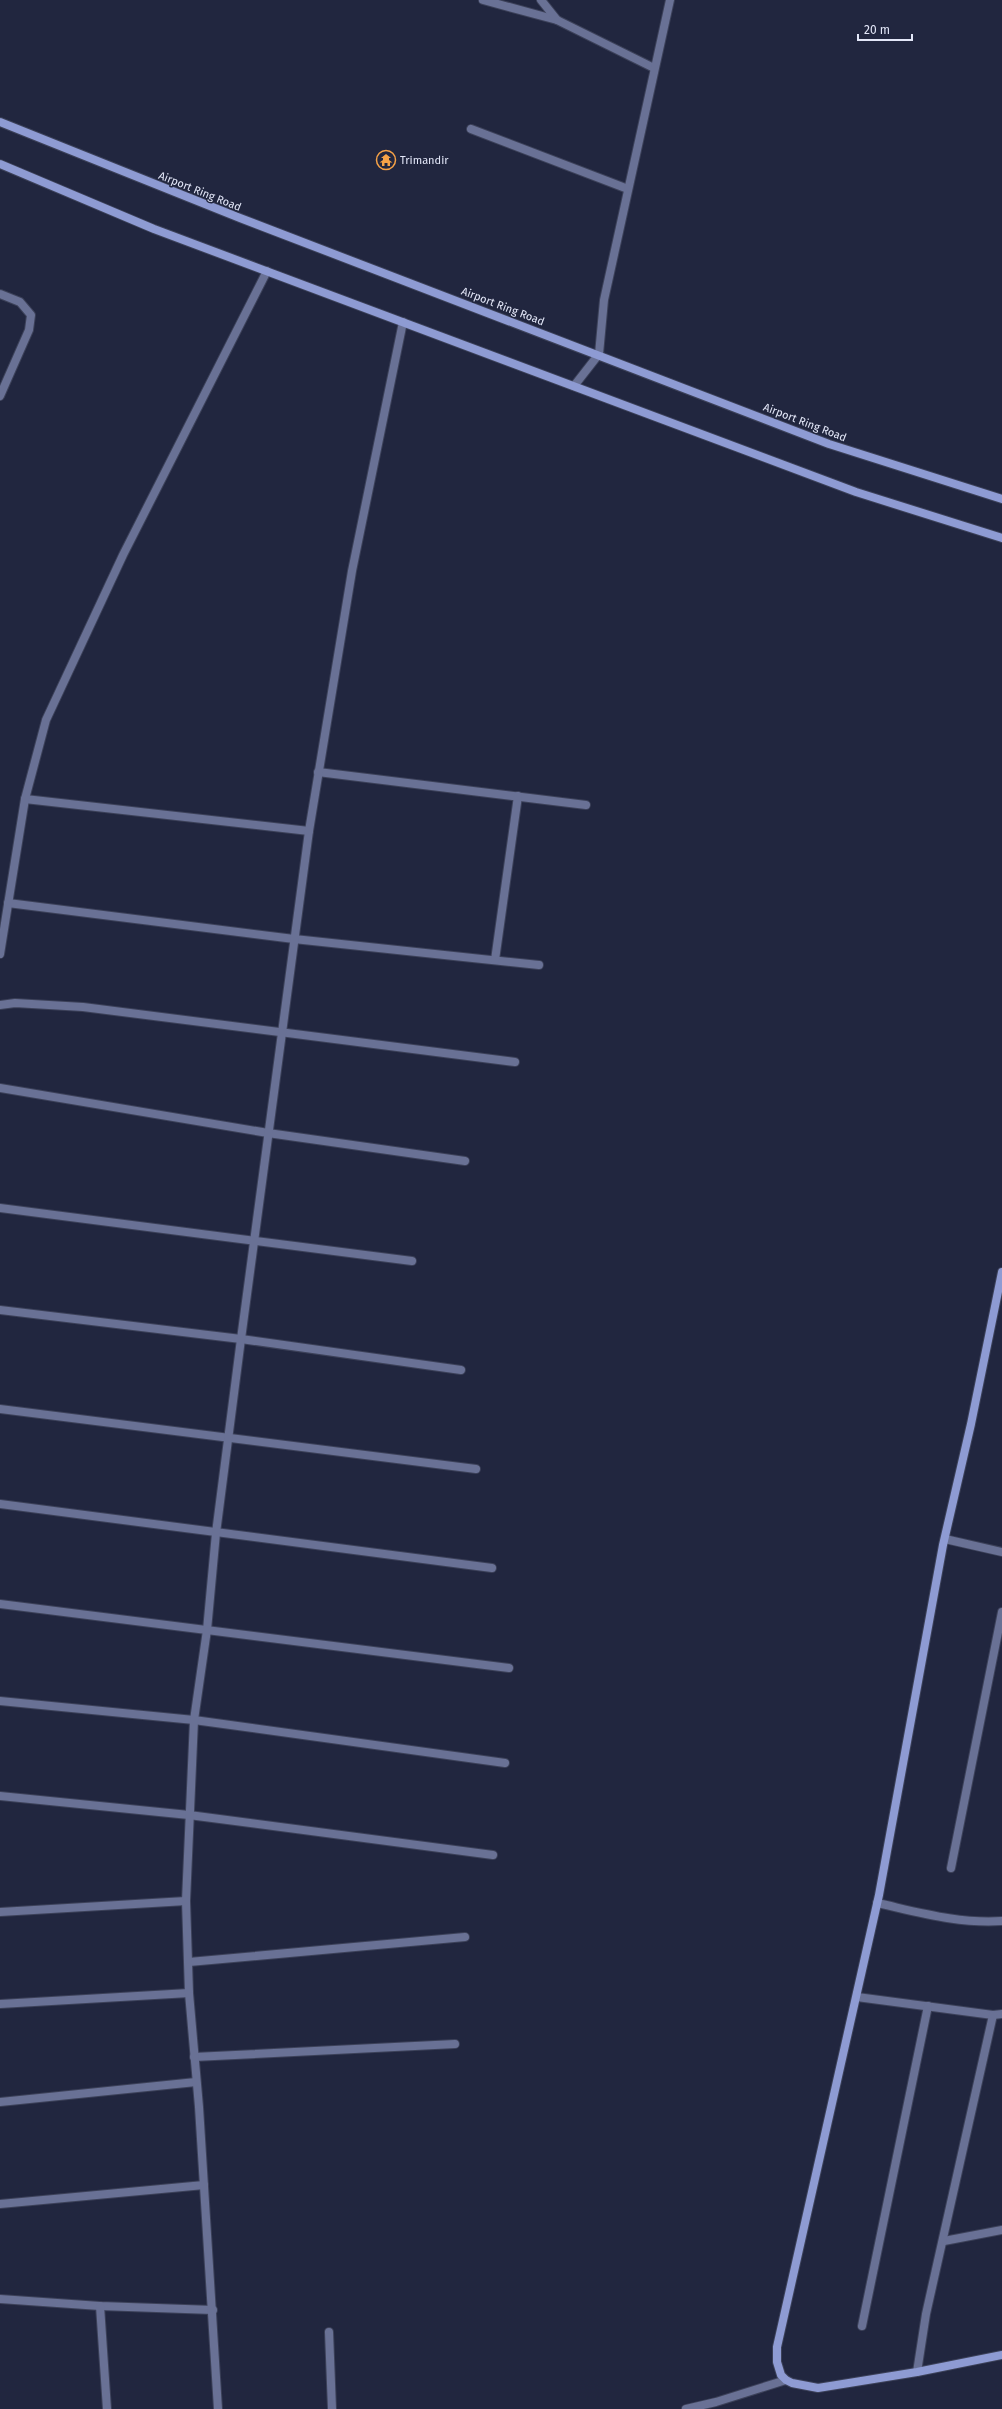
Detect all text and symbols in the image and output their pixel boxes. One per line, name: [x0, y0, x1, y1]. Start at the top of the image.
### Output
scale bar: [858, 16, 912, 42]
text: 20 m: [864, 23, 890, 37]
temple icon: Trimandir: [375, 149, 397, 171]
place label: Trimandir: [400, 154, 449, 167]
street label: Airport Ring Road: [157, 169, 243, 214]
street label: Airport Ring Road: [459, 285, 546, 328]
street label: Airport Ring Road: [761, 401, 848, 444]

